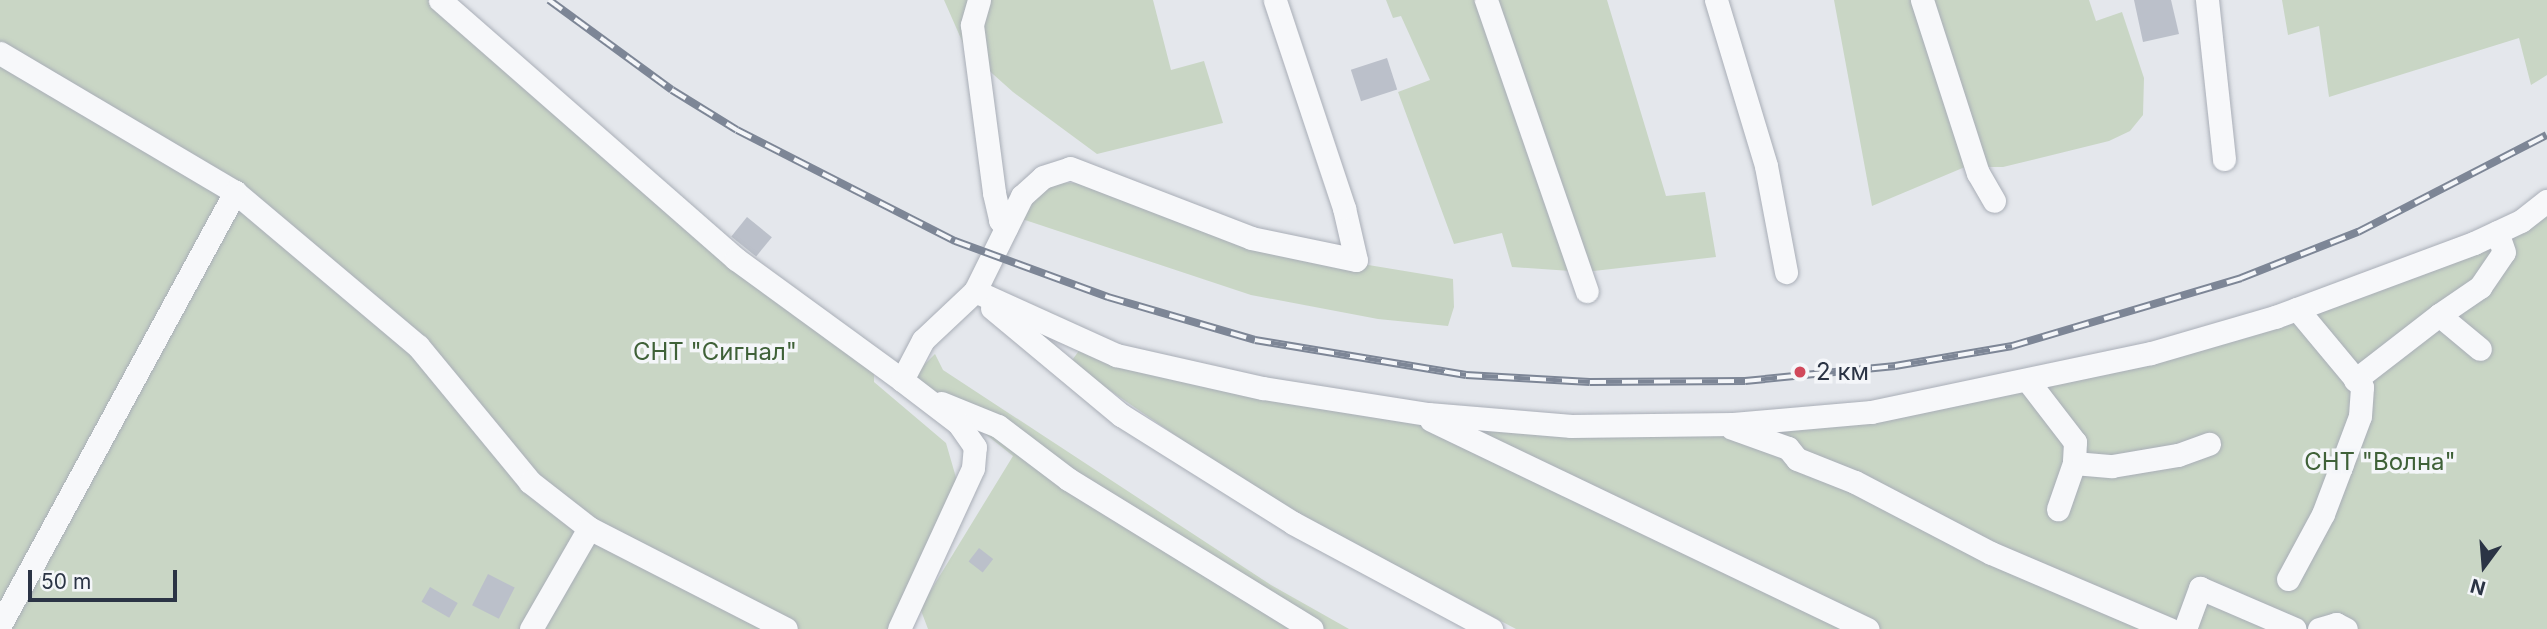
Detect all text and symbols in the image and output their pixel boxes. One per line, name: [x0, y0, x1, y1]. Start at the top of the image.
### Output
park label: СНТ "Сигнал": [633, 338, 797, 366]
place label: 2 км: [1816, 358, 1869, 386]
marker: 2 км: [1790, 362, 1810, 382]
park label: СНТ "Волна": [2304, 448, 2456, 476]
north arrow: [2449, 531, 2519, 601]
scale bar: [32, 556, 180, 600]
text: 50 m: [41, 569, 91, 594]
text: N: [2468, 574, 2488, 600]

